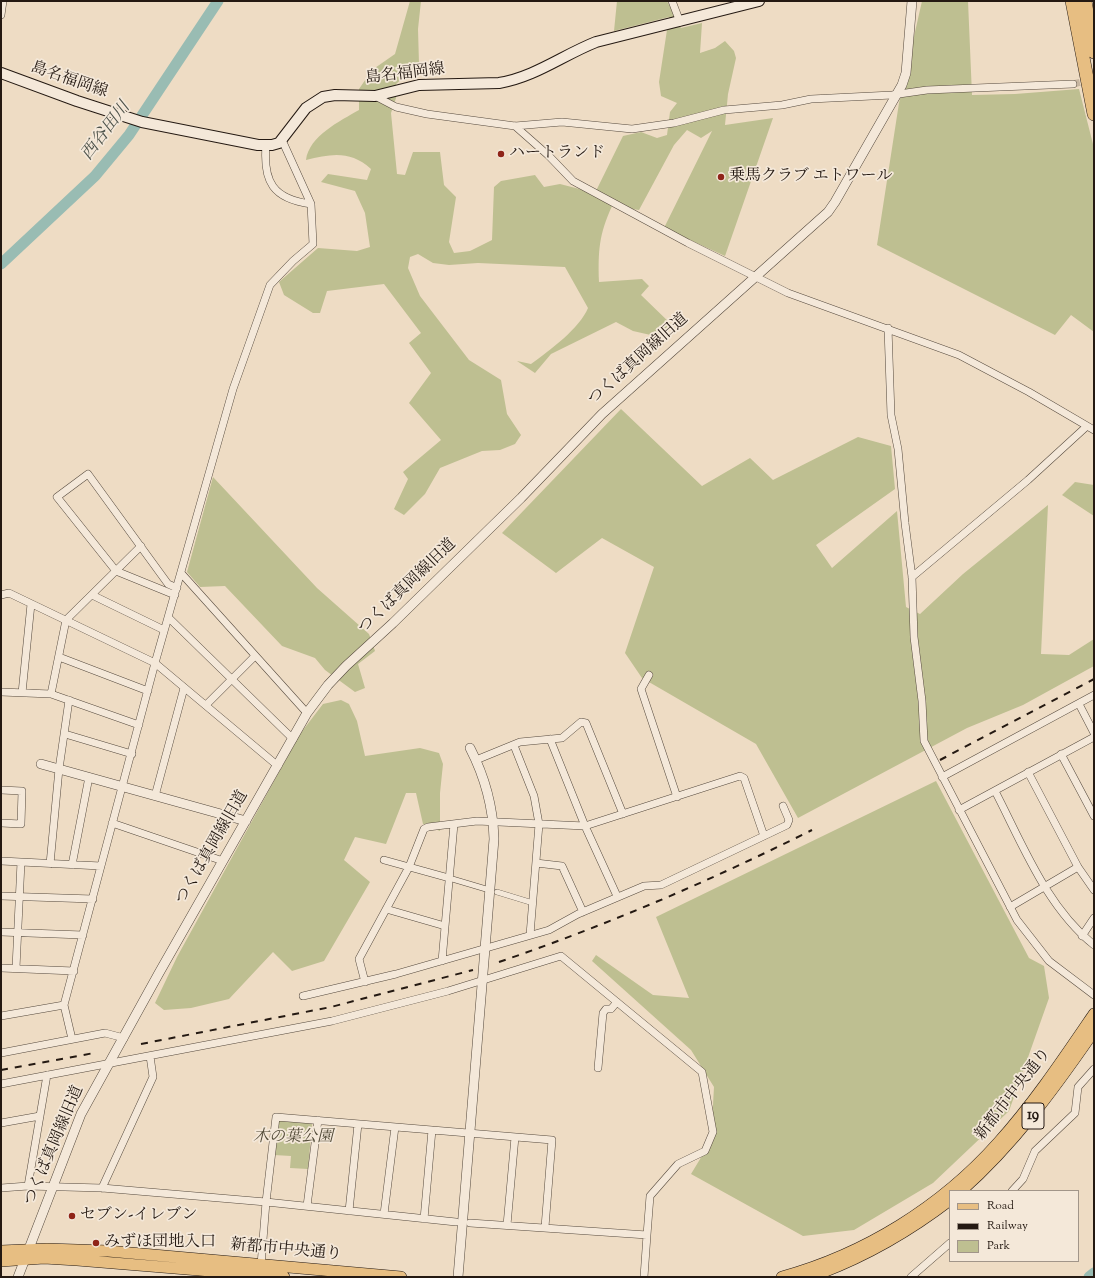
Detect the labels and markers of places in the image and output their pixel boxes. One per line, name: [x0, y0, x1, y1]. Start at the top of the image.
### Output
place label: ハートランド: [509, 144, 605, 164]
marker: ハートランド: [496, 149, 506, 159]
place label: 乗馬クラブ エトワール: [729, 167, 892, 187]
marker: 乗馬クラブ エトワール: [716, 172, 726, 182]
place label: セブン-イレブン: [80, 1206, 197, 1226]
marker: セブン-イレブン: [67, 1211, 77, 1221]
place label: みずほ団地入口: [104, 1233, 216, 1253]
marker: みずほ団地入口: [91, 1238, 101, 1248]

